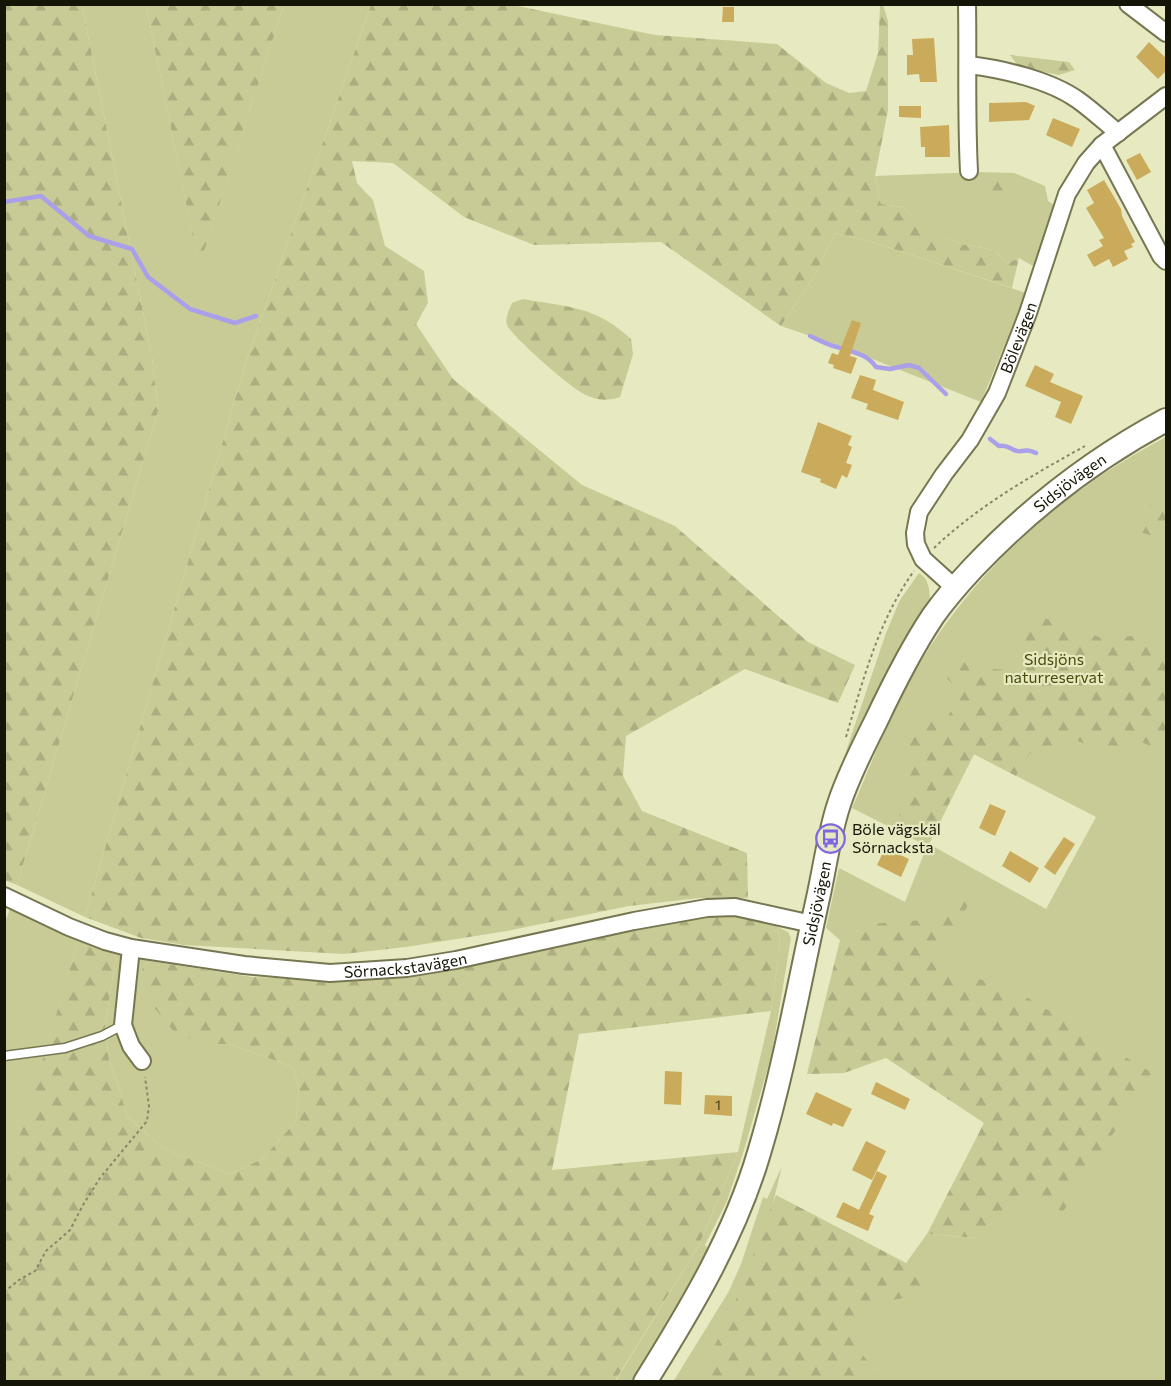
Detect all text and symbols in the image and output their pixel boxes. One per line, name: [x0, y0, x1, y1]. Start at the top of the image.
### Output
street label: Bölevägen: [996, 300, 1040, 376]
street label: Sidsjövägen: [1029, 449, 1109, 516]
park label: Sidsjöns naturreservat: [1004, 649, 1104, 686]
place label: Böle vägskäl Sörnacksta: [852, 819, 941, 856]
bus stop icon: Böle vägskäl Sörnacksta: [815, 822, 847, 854]
street label: Sidsjövägen: [798, 859, 834, 947]
street label: Sörnackstavägen: [343, 948, 469, 981]
house number: 1: [715, 1096, 721, 1113]

